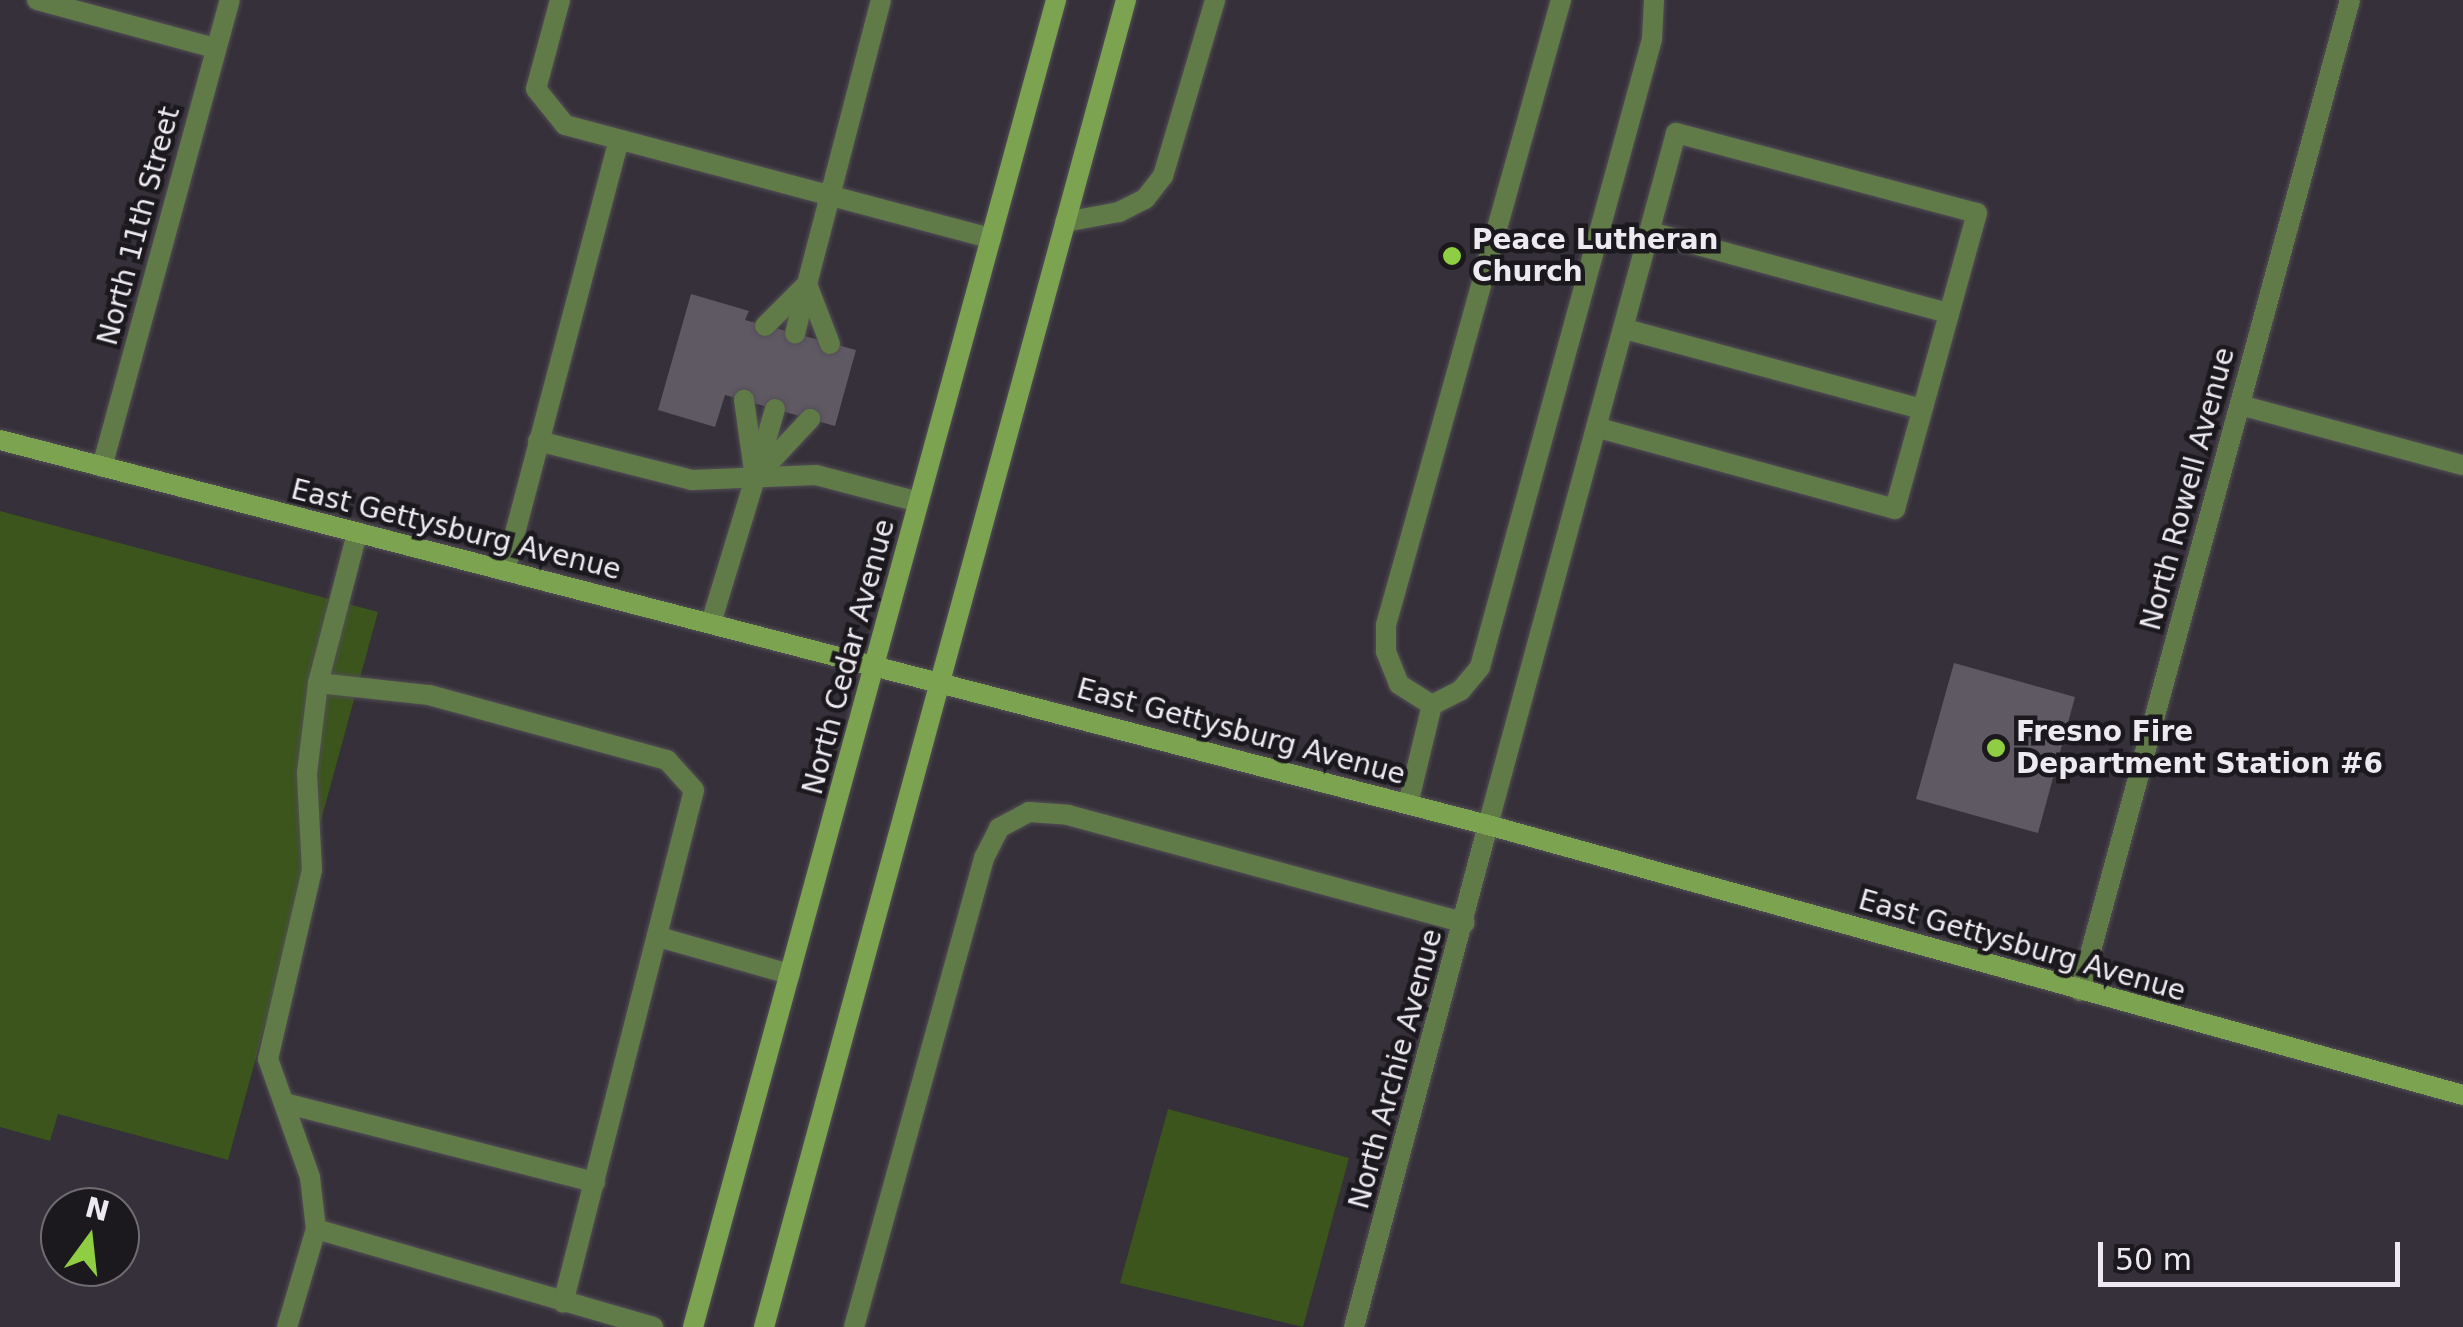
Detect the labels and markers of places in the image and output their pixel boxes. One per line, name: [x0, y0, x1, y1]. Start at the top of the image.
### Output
place label: Peace Lutheran Church: [1472, 223, 1718, 289]
marker: Peace Lutheran Church: [1441, 245, 1463, 267]
place label: Fresno Fire Department Station #6: [2016, 715, 2383, 781]
marker: Fresno Fire Department Station #6: [1985, 737, 2007, 759]

